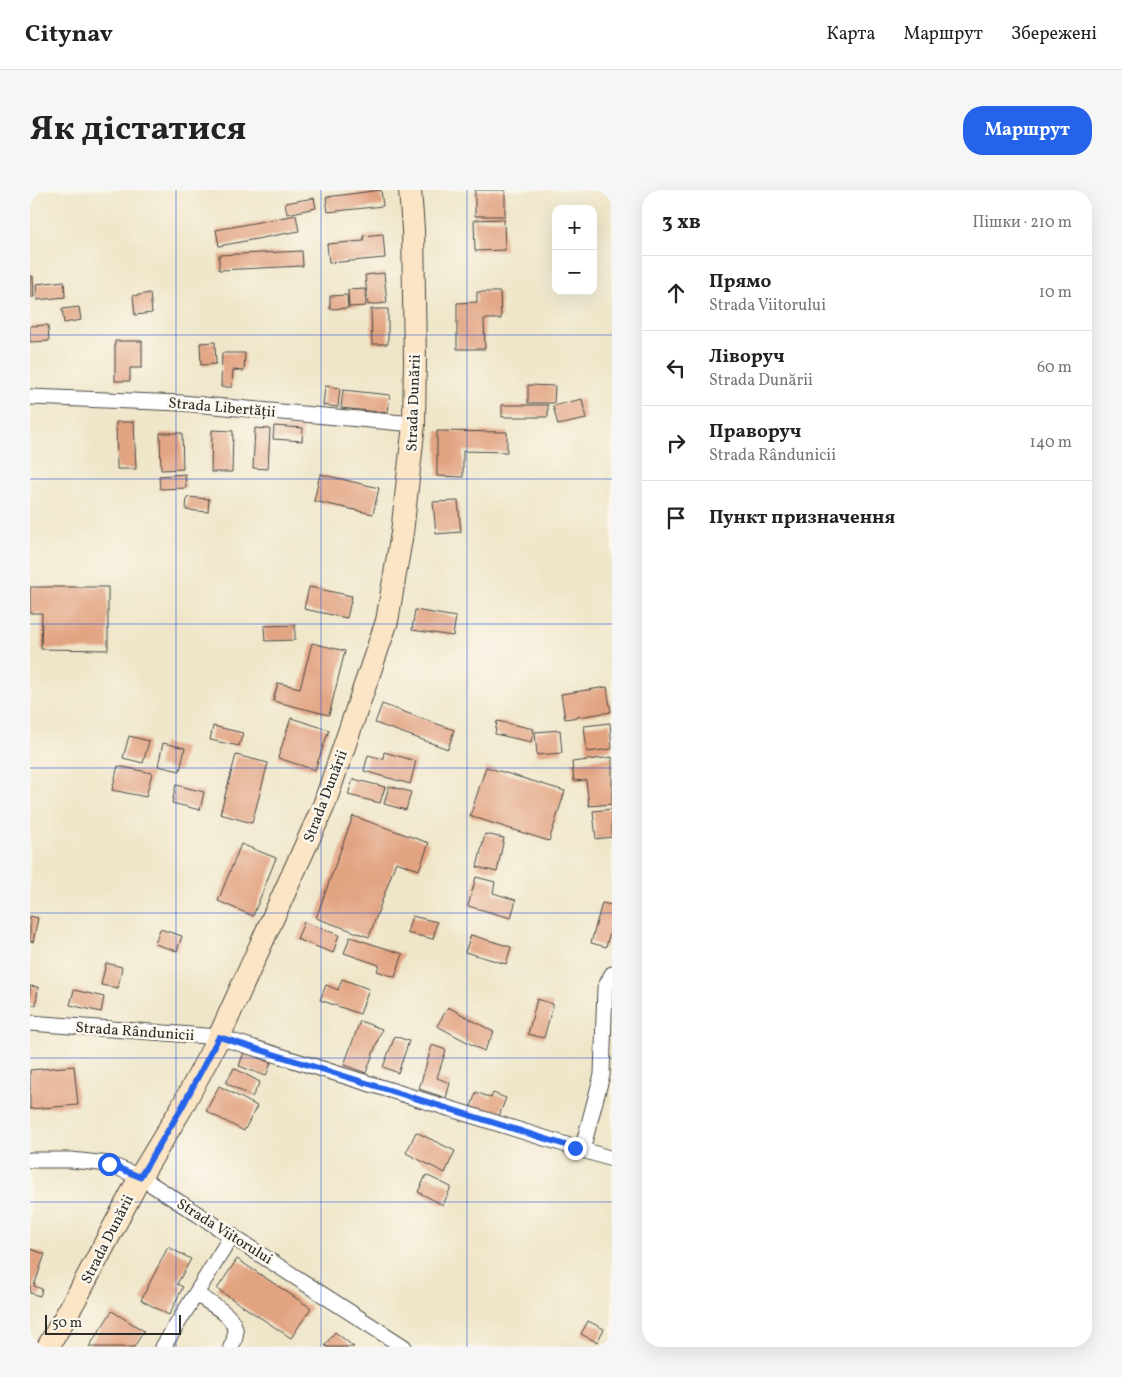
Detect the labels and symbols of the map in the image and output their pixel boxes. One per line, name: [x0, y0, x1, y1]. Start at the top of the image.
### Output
street label: Strada Dunării: [402, 354, 427, 452]
street label: Strada Libertății: [167, 393, 276, 424]
street label: Strada Dunării: [299, 747, 354, 846]
street label: Strada Rândunicii: [75, 1018, 195, 1047]
route end: [564, 1137, 587, 1160]
route start: [98, 1153, 121, 1176]
street label: Strada Dunării: [77, 1192, 140, 1288]
street label: Strada Viitorului: [172, 1194, 276, 1270]
scale bar: [45, 1312, 181, 1335]

